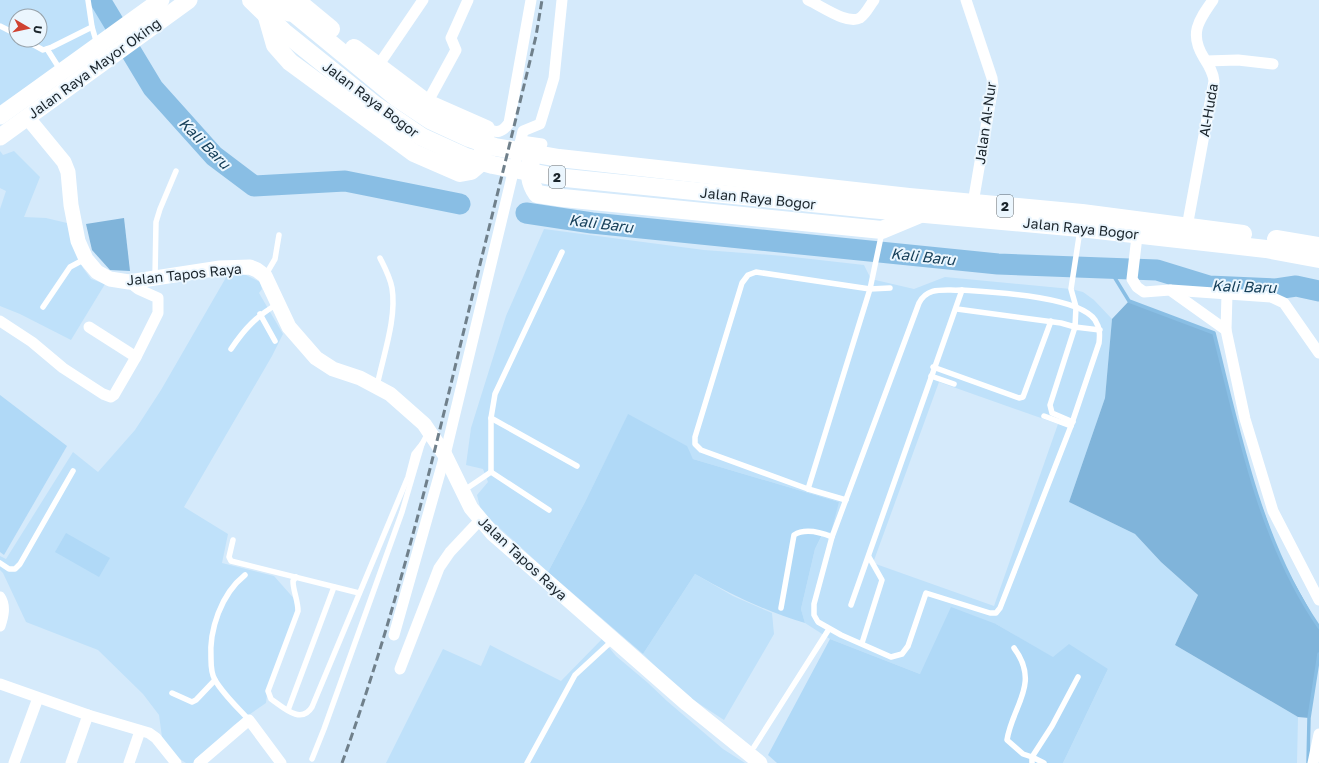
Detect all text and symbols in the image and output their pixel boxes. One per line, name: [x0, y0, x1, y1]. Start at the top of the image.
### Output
north arrow: [8, 8, 48, 48]
street label: Jalan Raya Mayor Oking: [24, 14, 164, 122]
text: U: [31, 25, 45, 35]
street label: Jalan Raya Bogor: [319, 57, 423, 141]
street label: Jalan Al-Nur: [971, 80, 999, 165]
street label: Al-Huda: [1195, 82, 1221, 138]
water label: Kali Baru: [176, 114, 235, 173]
road number: 2: [549, 166, 565, 188]
street label: Jalan Raya Bogor: [699, 183, 817, 213]
road number: 2: [997, 195, 1013, 217]
water label: Kali Baru: [568, 210, 635, 236]
street label: Jalan Raya Bogor: [1022, 213, 1140, 243]
water label: Kali Baru: [890, 244, 957, 268]
street label: Jalan Tapos Raya: [126, 259, 242, 289]
water label: Kali Baru: [1211, 276, 1278, 296]
street label: Jalan Tapos Raya: [475, 512, 571, 604]

